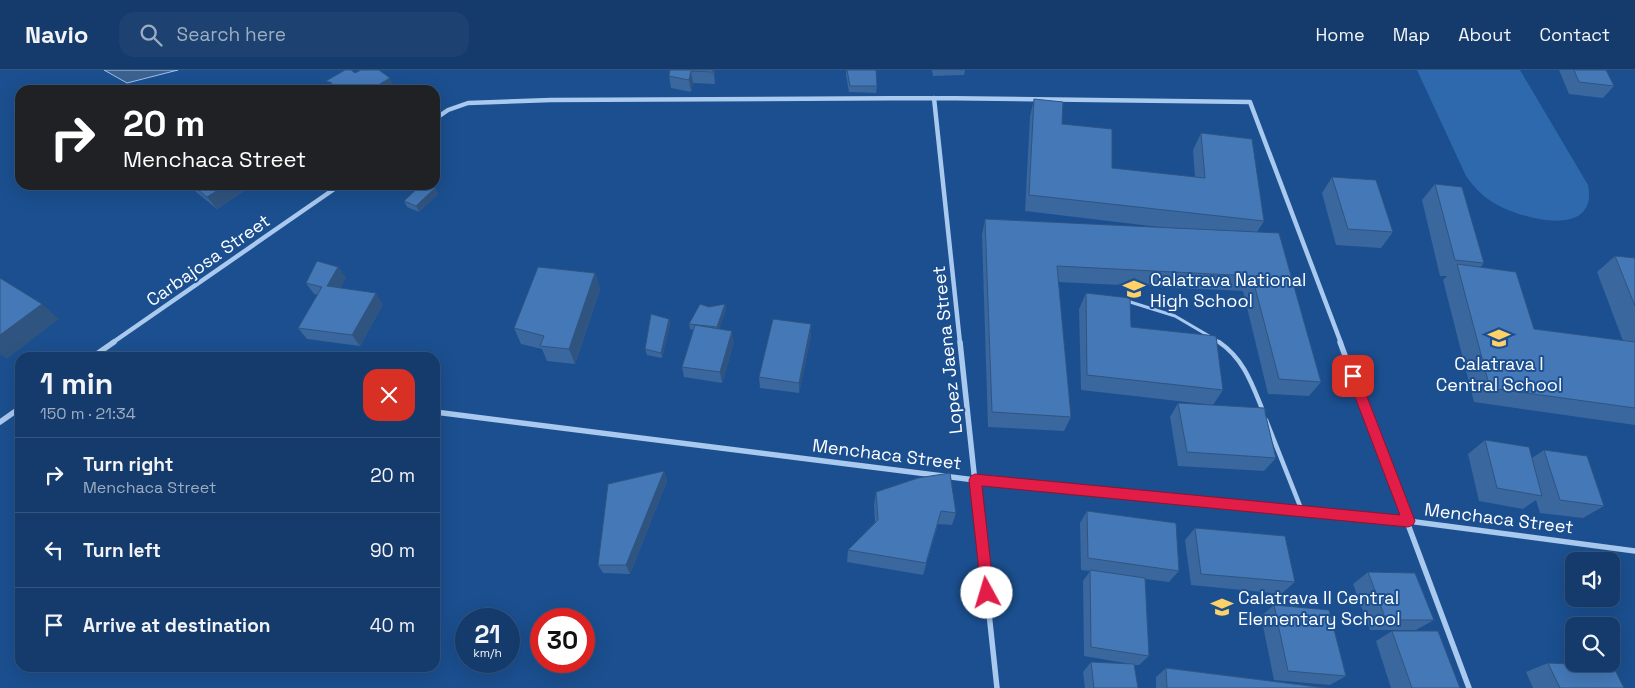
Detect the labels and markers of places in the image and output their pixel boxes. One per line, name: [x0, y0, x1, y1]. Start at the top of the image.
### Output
place label: Calatrava National High School: [1150, 268, 1306, 312]
school or university icon: Calatrava National High School: [1121, 276, 1147, 302]
school or university icon: Calatrava I Central School: [1486, 325, 1512, 351]
place label: Calatrava I Central School: [1436, 352, 1562, 396]
pin: [1332, 355, 1374, 397]
place label: Calatrava II Central Elementary School: [1238, 586, 1401, 630]
school or university icon: Calatrava II Central Elementary School: [1209, 594, 1235, 620]

